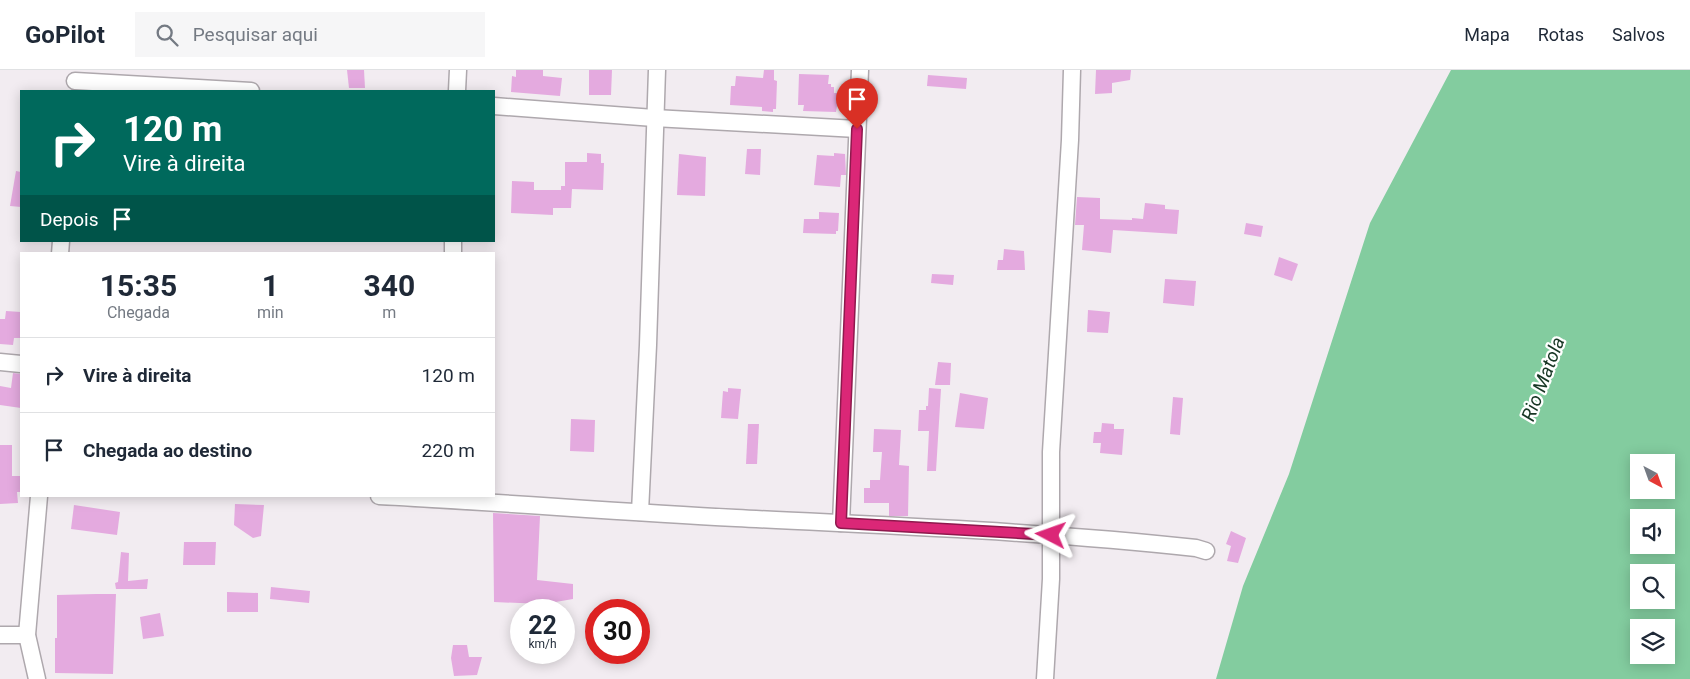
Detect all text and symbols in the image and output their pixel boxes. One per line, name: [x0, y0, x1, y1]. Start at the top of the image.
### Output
search box: [135, 12, 485, 57]
text: GoPilot: [25, 21, 105, 49]
icon: search: [153, 21, 181, 49]
text: Pesquisar aqui: [193, 23, 318, 46]
text: Mapa: [1464, 24, 1510, 45]
text: Rotas: [1538, 24, 1584, 45]
text: Salvos: [1612, 24, 1665, 45]
pin: [836, 78, 878, 129]
icon: arrive: [843, 85, 871, 113]
text: 120 m: [123, 109, 222, 150]
icon: right: [40, 110, 105, 175]
text: Vire à direita: [123, 151, 245, 176]
icon: arrive: [108, 205, 136, 233]
text: Depois: [40, 208, 98, 231]
text: 15:35: [100, 268, 177, 303]
text: 1: [262, 268, 279, 303]
text: 340: [364, 268, 415, 303]
text: Chegada: [107, 303, 170, 322]
text: min: [257, 303, 284, 322]
text: m: [382, 303, 396, 322]
water label: Rio Matola: [1516, 334, 1570, 424]
icon: right: [40, 361, 68, 389]
text: Vire à direita: [83, 364, 192, 387]
text: 120 m: [422, 364, 475, 387]
icon: arrive: [40, 436, 68, 464]
text: Chegada ao destino: [83, 439, 252, 462]
text: 220 m: [422, 439, 475, 462]
north arrow: [1630, 454, 1675, 499]
map controls: [1630, 454, 1675, 664]
position arrow: [1024, 508, 1076, 560]
button: sound: [1630, 509, 1675, 554]
button: search: [1630, 564, 1675, 609]
speed limit sign: 30: [585, 599, 650, 664]
text: 22: [528, 611, 557, 640]
button: layers: [1630, 619, 1675, 664]
text: km/h: [528, 637, 557, 651]

